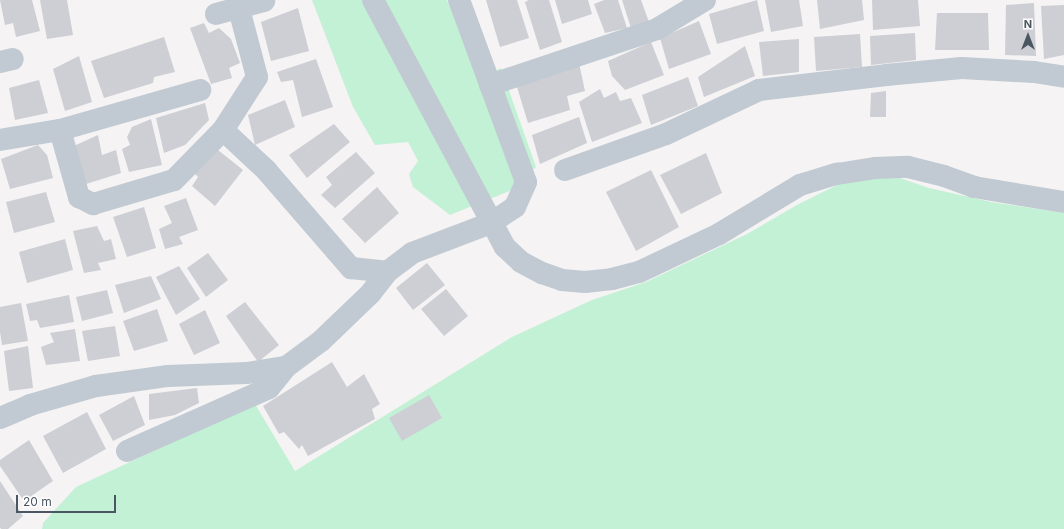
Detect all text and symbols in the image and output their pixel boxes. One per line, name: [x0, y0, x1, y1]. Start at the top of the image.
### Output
north arrow: [1008, 16, 1048, 56]
text: N: [1024, 17, 1032, 31]
scale bar: [18, 487, 118, 513]
text: 20 m: [23, 494, 52, 509]

